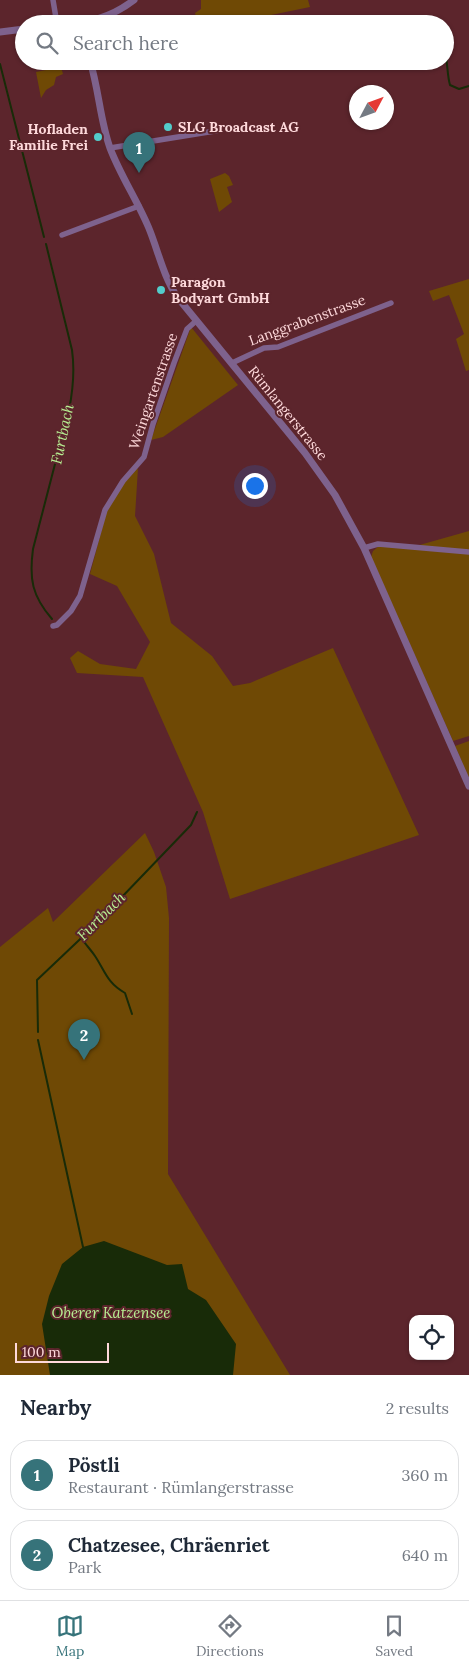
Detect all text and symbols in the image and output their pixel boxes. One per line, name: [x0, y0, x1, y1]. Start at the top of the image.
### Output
search box: [15, 15, 454, 70]
icon: search: [33, 29, 61, 57]
text: Search here: [73, 31, 179, 55]
north arrow: [349, 85, 394, 130]
place label: SLG Broadcast AG: [178, 118, 299, 136]
place label: Hofladen Familie Frei: [9, 120, 88, 154]
marker: SLG Broadcast AG: [162, 121, 174, 133]
marker: Hofladen Familie Frei: [92, 131, 104, 143]
pin: 1: [123, 132, 155, 173]
place label: Paragon Bodyart GmbH: [171, 273, 270, 307]
marker: Paragon Bodyart GmbH: [155, 284, 167, 296]
street label: Langgrabenstrasse: [246, 290, 368, 349]
street label: Weingartenstrasse: [125, 330, 181, 451]
street label: Rümlangerstrasse: [244, 362, 332, 464]
water label: Furtbach: [46, 402, 78, 466]
your location: [242, 473, 268, 499]
water label: Furtbach: [73, 887, 130, 944]
pin: 2: [68, 1019, 100, 1060]
water label: Oberer Katzensee: [52, 1303, 170, 1322]
map controls: [409, 1315, 454, 1360]
button: locate: [409, 1315, 454, 1360]
scale bar: [15, 1340, 109, 1363]
text: 100 m: [22, 1343, 61, 1361]
text: Nearby: [20, 1394, 91, 1421]
text: 2 results: [386, 1398, 449, 1418]
text: Pöstli: [68, 1453, 120, 1477]
text: 1: [34, 1465, 40, 1485]
text: 360 m: [401, 1465, 448, 1485]
text: Restaurant · Rümlangerstrasse: [68, 1477, 294, 1497]
text: Chatzesee, Chräenriet: [68, 1533, 270, 1557]
text: 2: [33, 1545, 41, 1565]
text: 640 m: [402, 1545, 448, 1565]
text: Park: [68, 1557, 101, 1577]
tab: Map: [56, 1612, 84, 1660]
tab: Directions: [196, 1612, 264, 1660]
tab: Saved: [375, 1612, 413, 1660]

